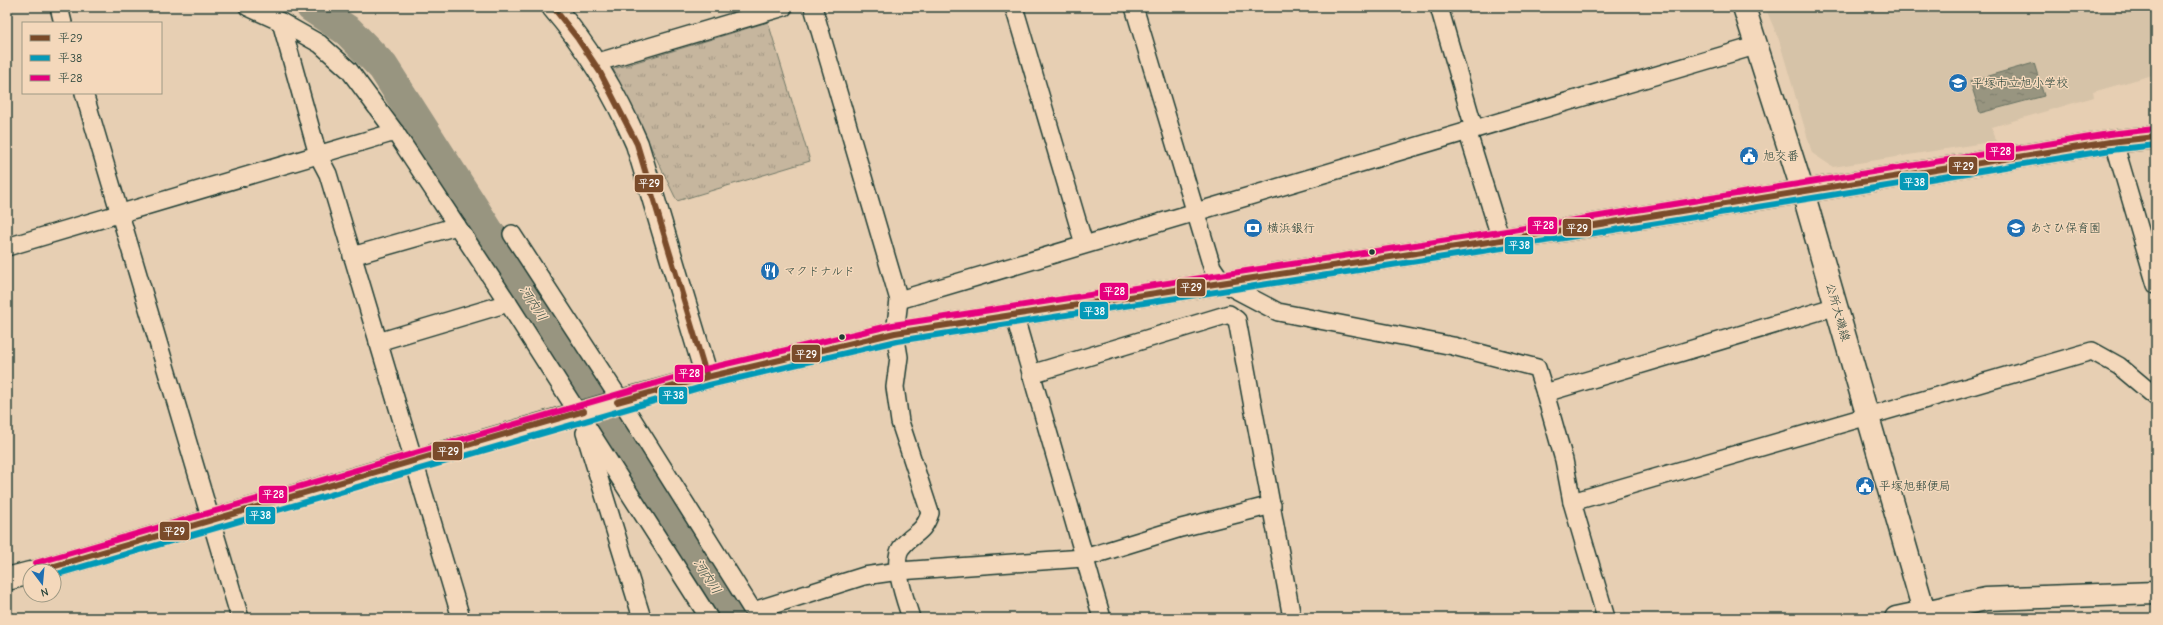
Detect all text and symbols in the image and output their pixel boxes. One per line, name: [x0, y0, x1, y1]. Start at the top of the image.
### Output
legend: [22, 22, 162, 94]
text: 平29: [58, 31, 83, 45]
text: 平38: [58, 51, 82, 65]
text: 平28: [58, 71, 82, 85]
school or university icon: 平塚市立旭小学校: [1947, 72, 1969, 94]
place label: 平塚市立旭小学校: [1972, 76, 2068, 90]
line badge: 平28: [1985, 142, 2015, 161]
public building icon: 旭交番: [1738, 145, 1760, 167]
text: 平28: [1989, 145, 2011, 158]
place label: 旭交番: [1763, 149, 1799, 163]
line badge: 平29: [1948, 156, 1978, 175]
text: 平29: [1952, 160, 1974, 173]
line badge: 平38: [1899, 172, 1929, 191]
line badge: 平29: [634, 174, 664, 193]
text: 平38: [1903, 176, 1925, 189]
text: 平29: [638, 177, 660, 190]
line badge: 平28: [1527, 216, 1558, 235]
bank icon: 横浜銀行: [1242, 217, 1264, 239]
school or university icon: あさひ保育園: [2005, 217, 2027, 239]
line badge: 平29: [1562, 218, 1592, 237]
text: 平28: [1532, 219, 1554, 232]
place label: 横浜銀行: [1267, 221, 1315, 235]
place label: あさひ保育園: [2030, 221, 2101, 235]
text: 平29: [1566, 222, 1588, 235]
line badge: 平38: [1504, 236, 1534, 255]
text: 平38: [1508, 239, 1530, 252]
unlabelled marker: [1367, 247, 1377, 257]
restaurant icon: マクドナルド: [759, 260, 781, 282]
place label: マクドナルド: [784, 264, 855, 278]
line badge: 平29: [1176, 278, 1206, 297]
text: 平29: [1180, 281, 1202, 294]
street label: 公所大磯線: [1823, 281, 1853, 343]
line badge: 平28: [1099, 282, 1129, 301]
water label: 河内川: [517, 283, 550, 324]
text: 平28: [1103, 285, 1125, 298]
line badge: 平38: [1079, 301, 1109, 320]
text: 平38: [1083, 305, 1105, 318]
unlabelled marker: [837, 332, 847, 342]
line badge: 平29: [791, 344, 821, 363]
text: 平29: [795, 348, 817, 361]
line badge: 平28: [674, 364, 704, 383]
text: 平28: [678, 367, 700, 380]
line badge: 平38: [658, 386, 688, 405]
text: 平38: [662, 389, 684, 402]
line badge: 平29: [432, 441, 463, 461]
text: 平29: [437, 445, 459, 458]
public building icon: 平塚旭郵便局: [1854, 475, 1876, 497]
place label: 平塚旭郵便局: [1879, 479, 1951, 493]
line badge: 平28: [258, 485, 288, 504]
text: 平28: [262, 488, 284, 501]
line badge: 平38: [245, 506, 276, 525]
text: 平38: [249, 509, 271, 522]
line badge: 平29: [159, 521, 190, 541]
text: 平29: [163, 525, 185, 538]
water label: 河内川: [691, 556, 724, 597]
north arrow: [22, 563, 62, 603]
text: N: [39, 585, 50, 599]

